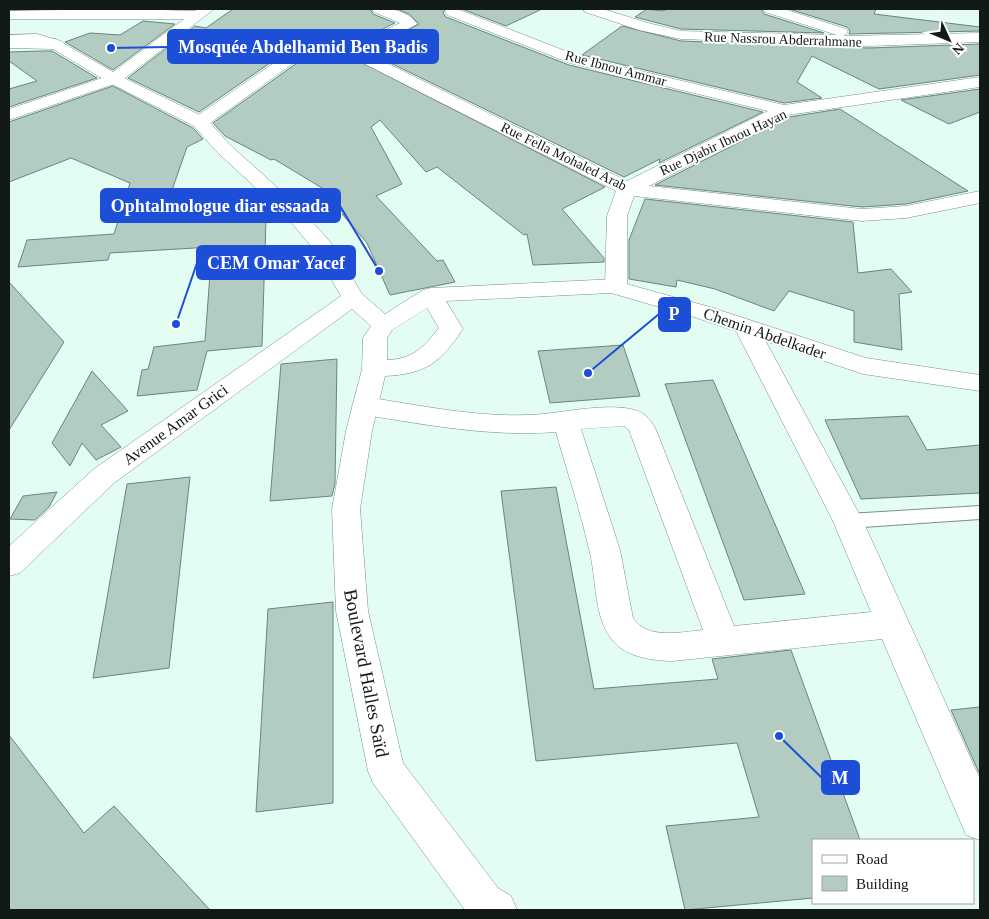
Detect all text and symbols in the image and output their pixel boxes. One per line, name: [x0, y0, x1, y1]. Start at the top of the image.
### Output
north arrow: [924, 15, 974, 65]
street label: Rue Nassrou Abderrahmane: [704, 29, 862, 50]
callout: Mosquée Abdelhamid Ben Badis: [168, 30, 438, 63]
text: Mosquée Abdelhamid Ben Badis: [178, 37, 428, 57]
text: N: [949, 40, 967, 58]
street label: Rue Ibnou Ammar: [564, 48, 668, 89]
street label: Rue Djabir Ibnou Hayan: [657, 106, 789, 178]
street label: Rue Fella Mohaled Arab: [498, 119, 629, 193]
callout: Ophtalmologue diar essaada: [101, 189, 340, 222]
text: Ophtalmologue diar essaada: [111, 196, 329, 216]
callout: CEM Omar Yacef: [197, 246, 355, 279]
text: CEM Omar Yacef: [207, 253, 346, 273]
callout: P: [659, 298, 690, 331]
text: P: [669, 304, 680, 324]
street label: Chemin Abdelkader: [701, 305, 829, 363]
street label: Avenue Amar Grici: [120, 380, 231, 468]
street label: Boulevard Halles Saïd: [340, 587, 393, 759]
callout: M: [822, 761, 859, 794]
text: M: [832, 768, 849, 788]
legend: [812, 839, 974, 904]
text: Road: [856, 851, 888, 867]
text: Building: [856, 876, 909, 892]

